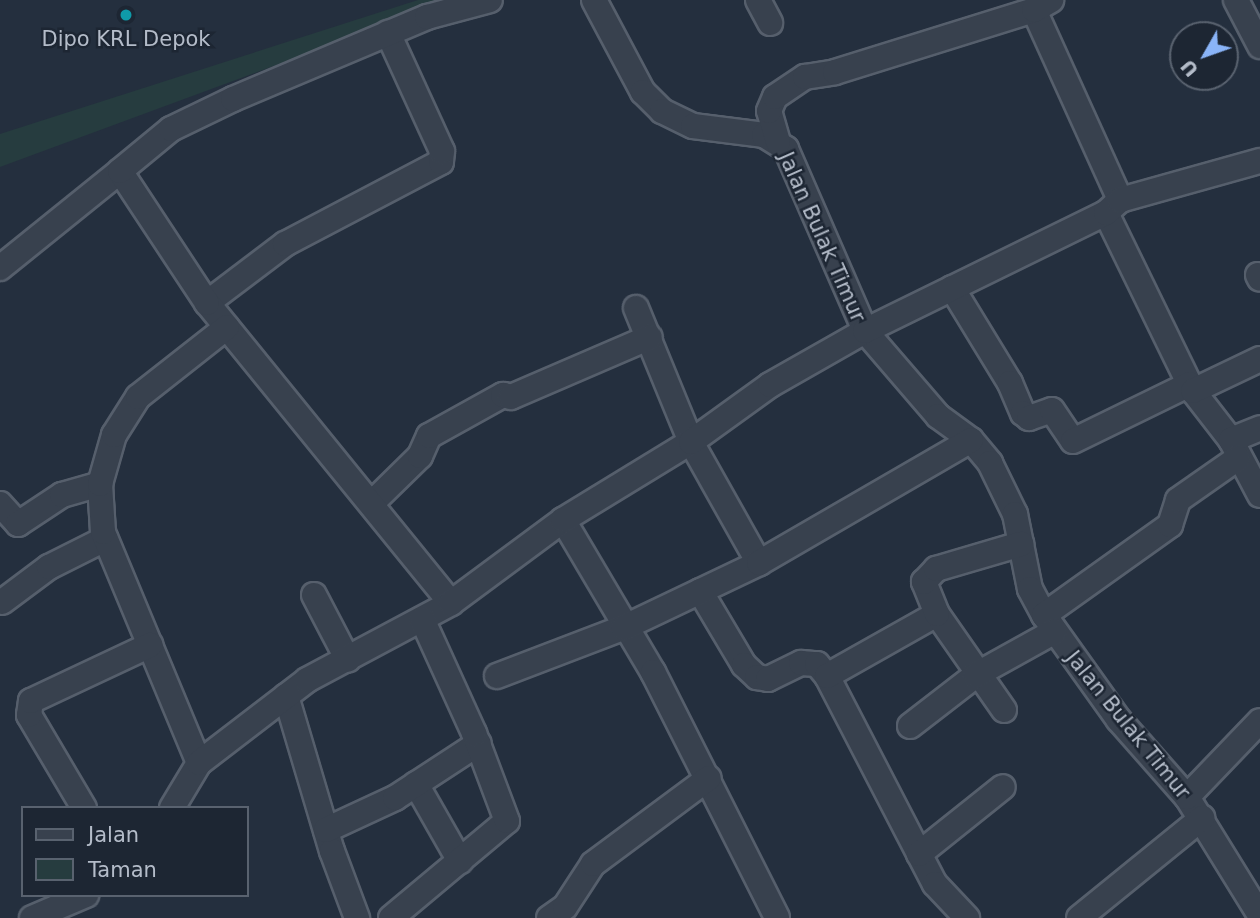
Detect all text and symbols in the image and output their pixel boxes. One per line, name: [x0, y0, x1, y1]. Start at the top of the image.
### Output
marker: Dipo KRL Depok: [118, 7, 134, 23]
north arrow: [1169, 21, 1239, 91]
place label: Dipo KRL Depok: [41, 26, 211, 52]
text: U: [1176, 55, 1203, 81]
street label: Jalan Bulak Timur: [773, 148, 871, 326]
street label: Jalan Bulak Timur: [1060, 646, 1196, 804]
legend: [21, 806, 248, 897]
text: Jalan: [88, 823, 139, 847]
text: Taman: [88, 858, 157, 882]

